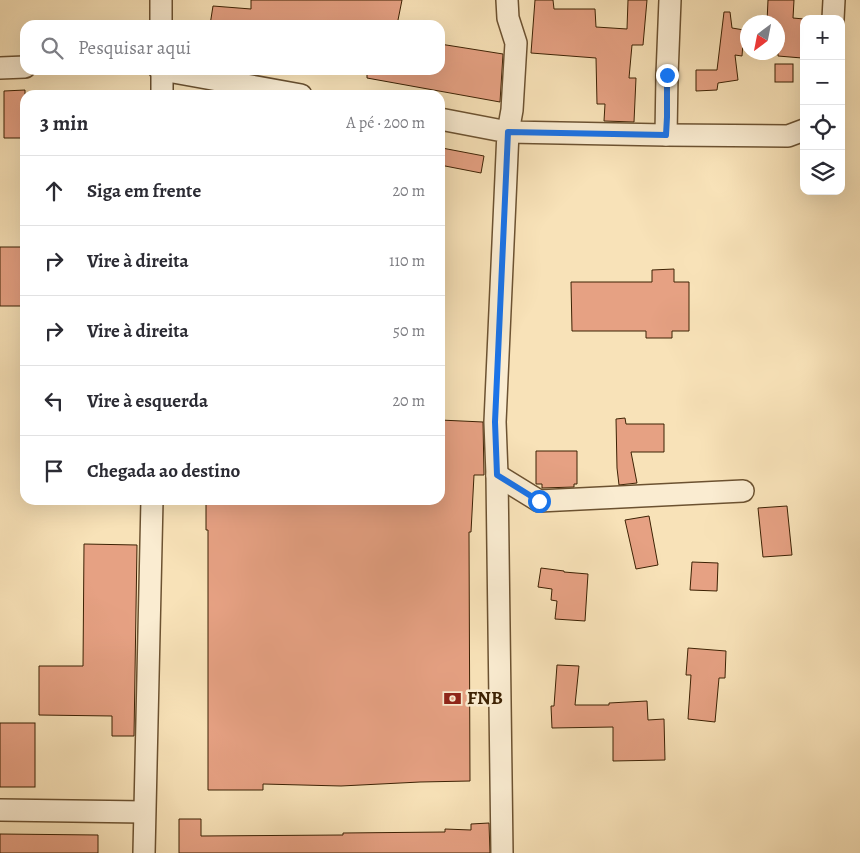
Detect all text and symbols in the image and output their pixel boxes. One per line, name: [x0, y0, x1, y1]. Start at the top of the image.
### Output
north arrow: [740, 15, 785, 60]
map controls: [800, 15, 845, 195]
button: +: [800, 15, 845, 60]
search box: [20, 20, 445, 75]
icon: search: [38, 34, 66, 62]
text: Pesquisar aqui: [78, 35, 191, 61]
button: −: [800, 60, 845, 105]
route end: [656, 64, 679, 87]
button: locate: [800, 105, 845, 150]
text: 3 min: [40, 109, 88, 137]
text: A pé · 200 m: [346, 112, 425, 134]
button: layers: [800, 150, 845, 195]
icon: ahead: [40, 177, 68, 205]
text: Siga em frente: [87, 178, 201, 204]
text: 20 m: [392, 180, 425, 202]
icon: right: [40, 247, 68, 275]
text: Vire à direita: [87, 248, 189, 274]
text: 110 m: [389, 250, 425, 272]
icon: right: [40, 317, 68, 345]
text: Vire à direita: [87, 318, 189, 344]
text: 50 m: [393, 320, 425, 342]
icon: left: [40, 387, 68, 415]
text: Vire à esquerda: [87, 388, 208, 414]
text: 20 m: [392, 390, 425, 412]
icon: arrive: [40, 457, 68, 485]
text: Chegada ao destino: [87, 458, 240, 484]
route start: [528, 490, 551, 513]
place label: FNB: [467, 685, 503, 711]
bank icon: FNB: [443, 688, 463, 708]

